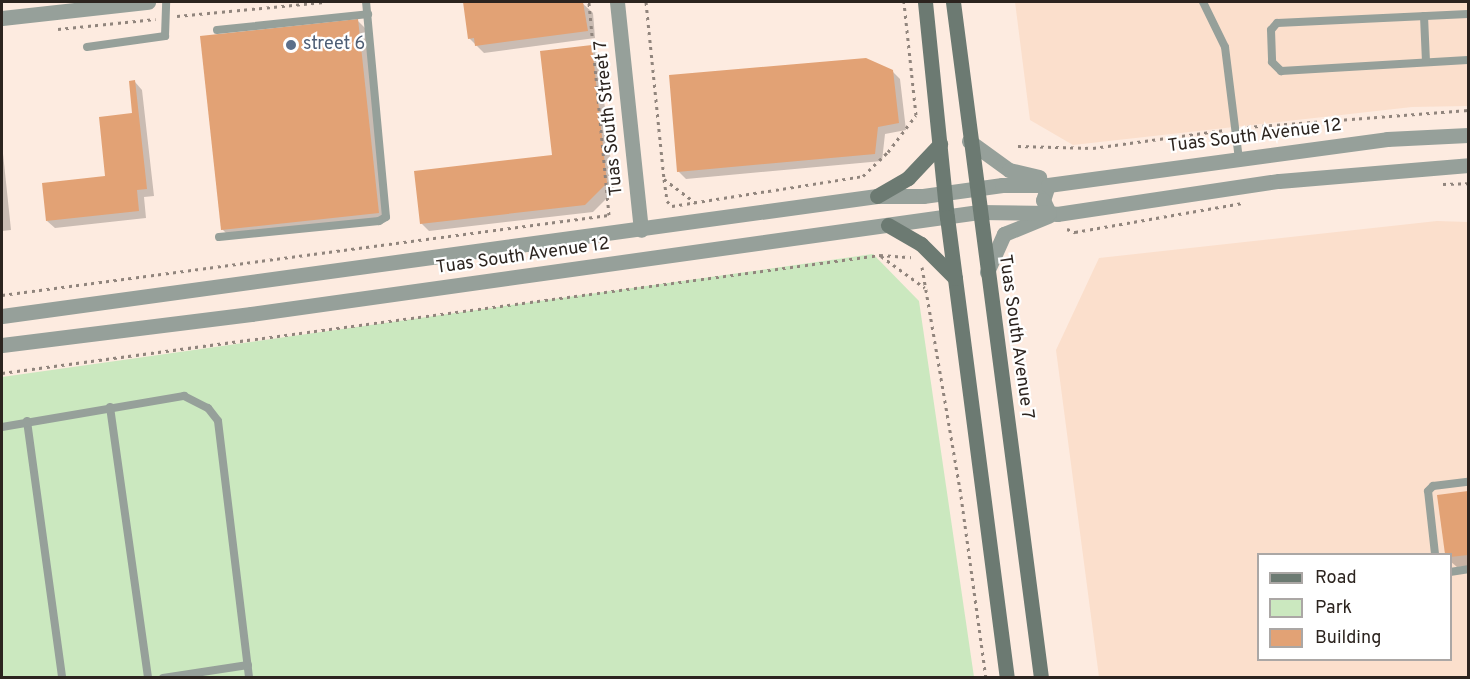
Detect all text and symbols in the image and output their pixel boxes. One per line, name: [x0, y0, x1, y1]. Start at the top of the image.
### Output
place label: street 6: [303, 34, 365, 56]
marker: street 6: [284, 38, 298, 52]
street label: Tuas South Street 7: [591, 39, 629, 197]
street label: Tuas South Avenue 12: [1166, 116, 1344, 158]
street label: Tuas South Avenue 12: [434, 234, 612, 280]
street label: Tuas South Avenue 7: [993, 253, 1037, 421]
legend: [1257, 553, 1452, 661]
text: Road: [1315, 567, 1357, 590]
text: Park: [1315, 597, 1352, 620]
text: Building: [1315, 627, 1381, 650]

